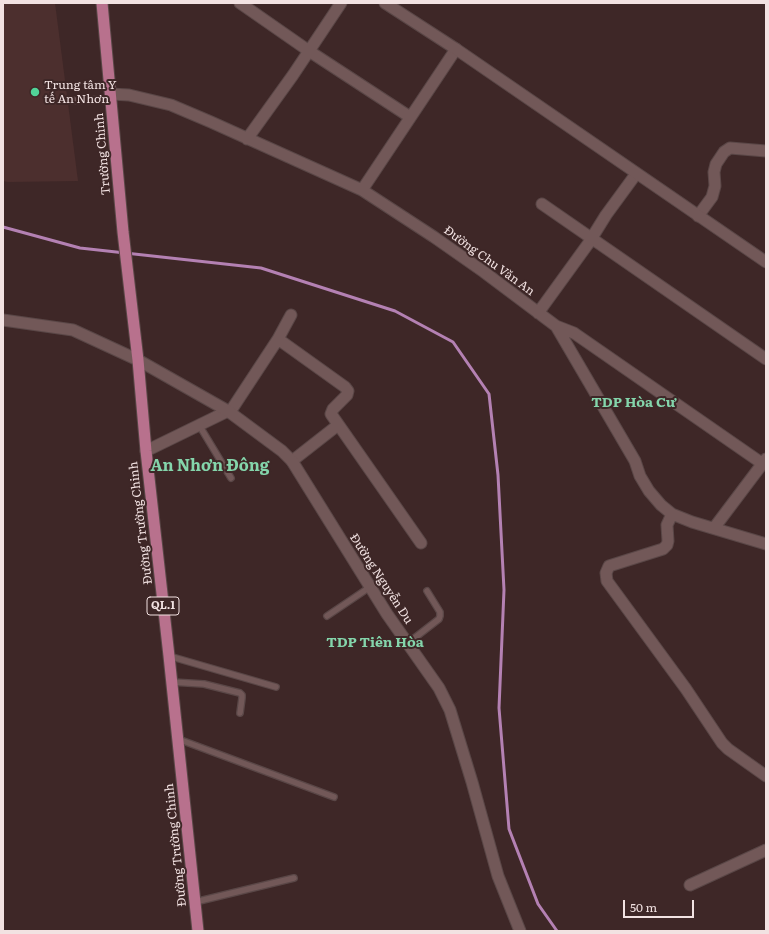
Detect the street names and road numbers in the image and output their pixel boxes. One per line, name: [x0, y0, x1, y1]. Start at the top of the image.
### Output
street label: Trường Chinh: [92, 112, 114, 196]
street label: Đường Chu Văn An: [441, 223, 537, 299]
street label: Đường Trường Chinh: [126, 461, 156, 585]
street label: Đường Nguyễn Du: [346, 531, 416, 627]
road number: QL.1: [147, 597, 179, 615]
street label: Đường Trường Chinh: [162, 783, 190, 907]

